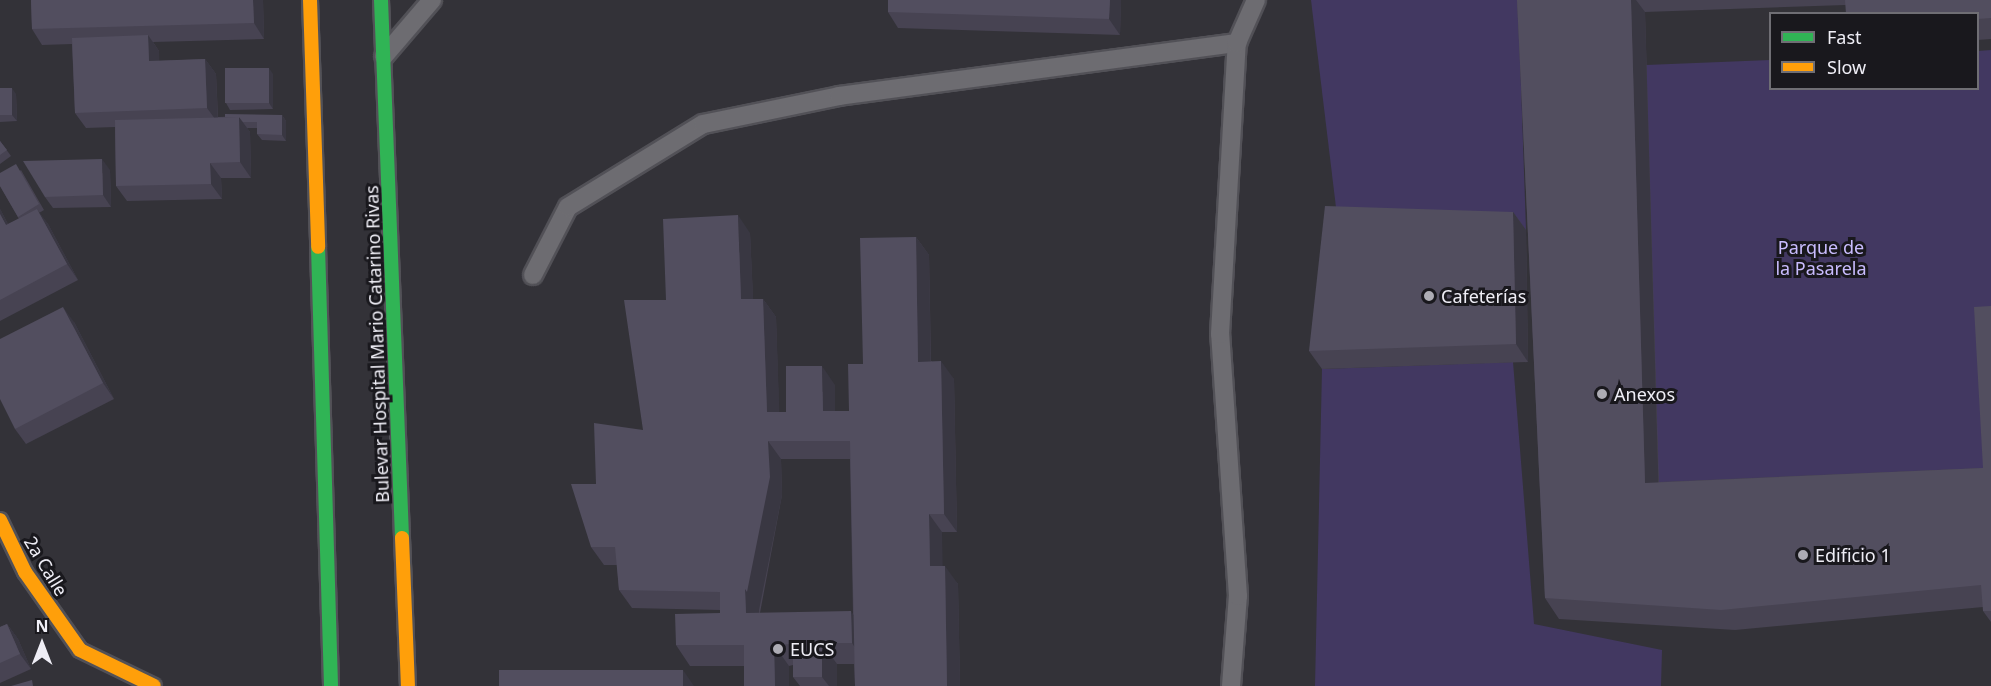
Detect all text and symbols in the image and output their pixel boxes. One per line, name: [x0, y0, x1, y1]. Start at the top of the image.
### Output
legend: [1769, 12, 1979, 90]
text: Fast: [1827, 25, 1862, 49]
text: Slow: [1827, 55, 1866, 79]
street label: Bulevar Hospital Mario Catarino Rivas: [361, 185, 393, 503]
park label: Parque de la Pasarela: [1775, 237, 1867, 280]
place label: Cafeterías: [1441, 285, 1526, 307]
marker: Cafeterías: [1422, 289, 1436, 303]
place label: Anexos: [1614, 383, 1675, 405]
marker: Anexos: [1595, 387, 1609, 401]
street label: 2a Calle: [20, 532, 72, 600]
place label: Edificio 1: [1815, 544, 1891, 566]
marker: Edificio 1: [1796, 548, 1810, 562]
north arrow: [12, 614, 72, 674]
text: N: [35, 615, 49, 637]
place label: EUCS: [790, 638, 834, 660]
marker: EUCS: [771, 642, 785, 656]

